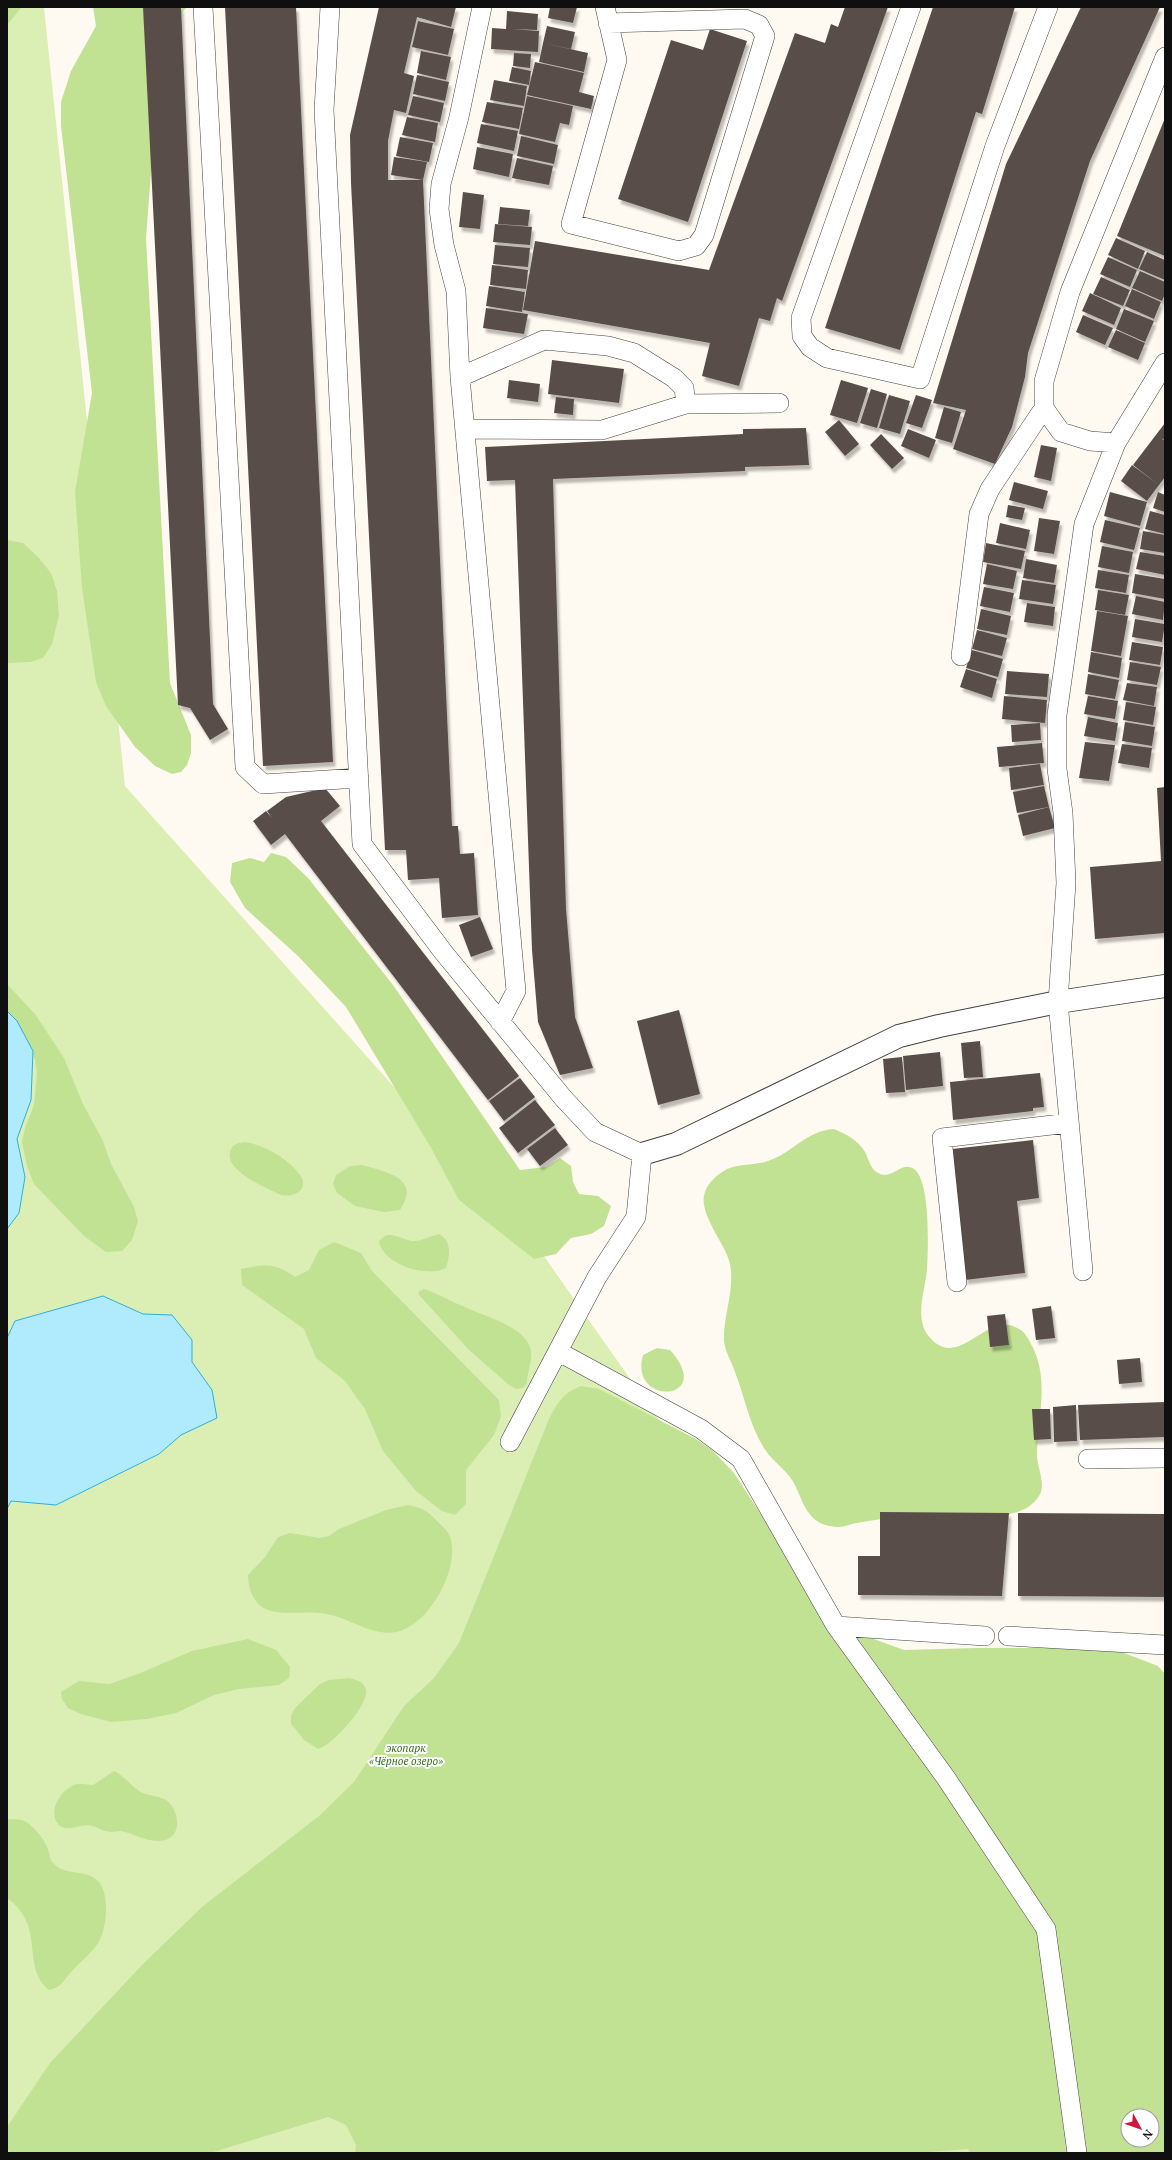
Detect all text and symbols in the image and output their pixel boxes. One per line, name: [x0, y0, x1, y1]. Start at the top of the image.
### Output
park label: экопарк «Чёрное озеро»: [369, 1741, 443, 1768]
north arrow: [1120, 2108, 1160, 2148]
text: N: [1139, 2127, 1156, 2143]

